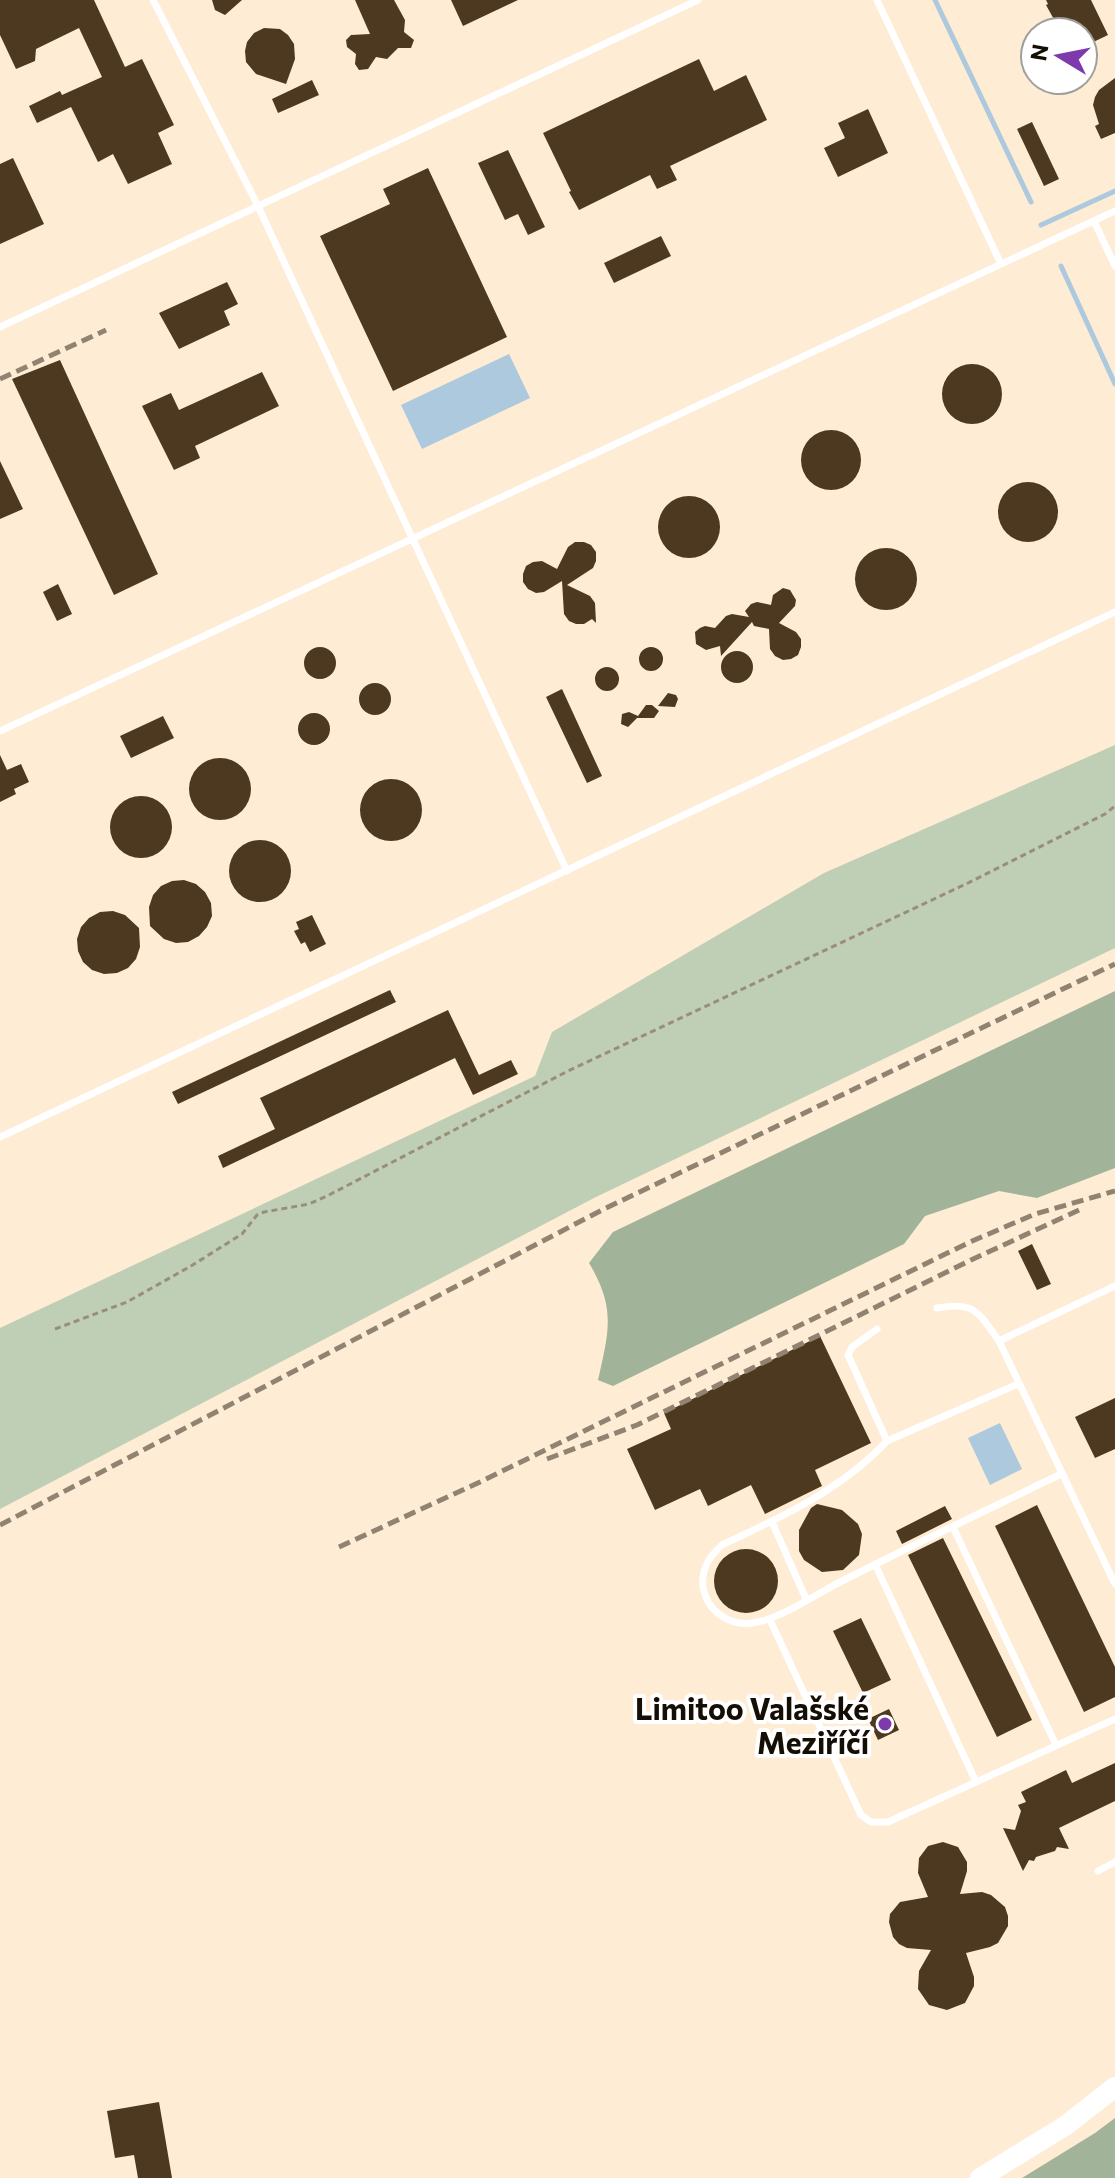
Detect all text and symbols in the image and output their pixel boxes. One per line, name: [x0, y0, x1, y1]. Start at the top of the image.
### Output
north arrow: [1019, 16, 1099, 96]
text: N: [1024, 42, 1054, 63]
place label: Limitoo Valašské Meziříčí: [635, 1689, 871, 1760]
marker: Limitoo Valašské Meziříčí: [876, 1715, 894, 1733]

